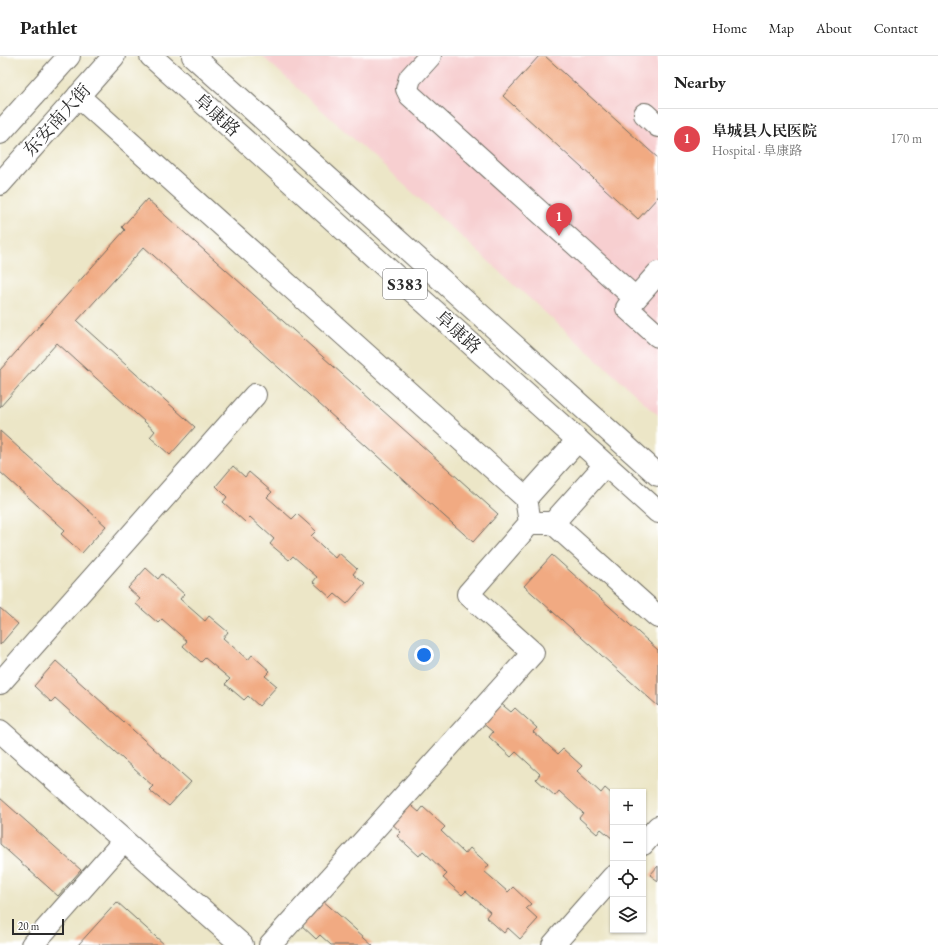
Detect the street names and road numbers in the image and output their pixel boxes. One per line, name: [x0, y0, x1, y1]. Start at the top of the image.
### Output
street label: 东安南大街: [18, 79, 95, 161]
street label: 阜康路: [190, 88, 245, 141]
road number: S383: [383, 269, 427, 299]
street label: 阜康路: [431, 305, 486, 358]

